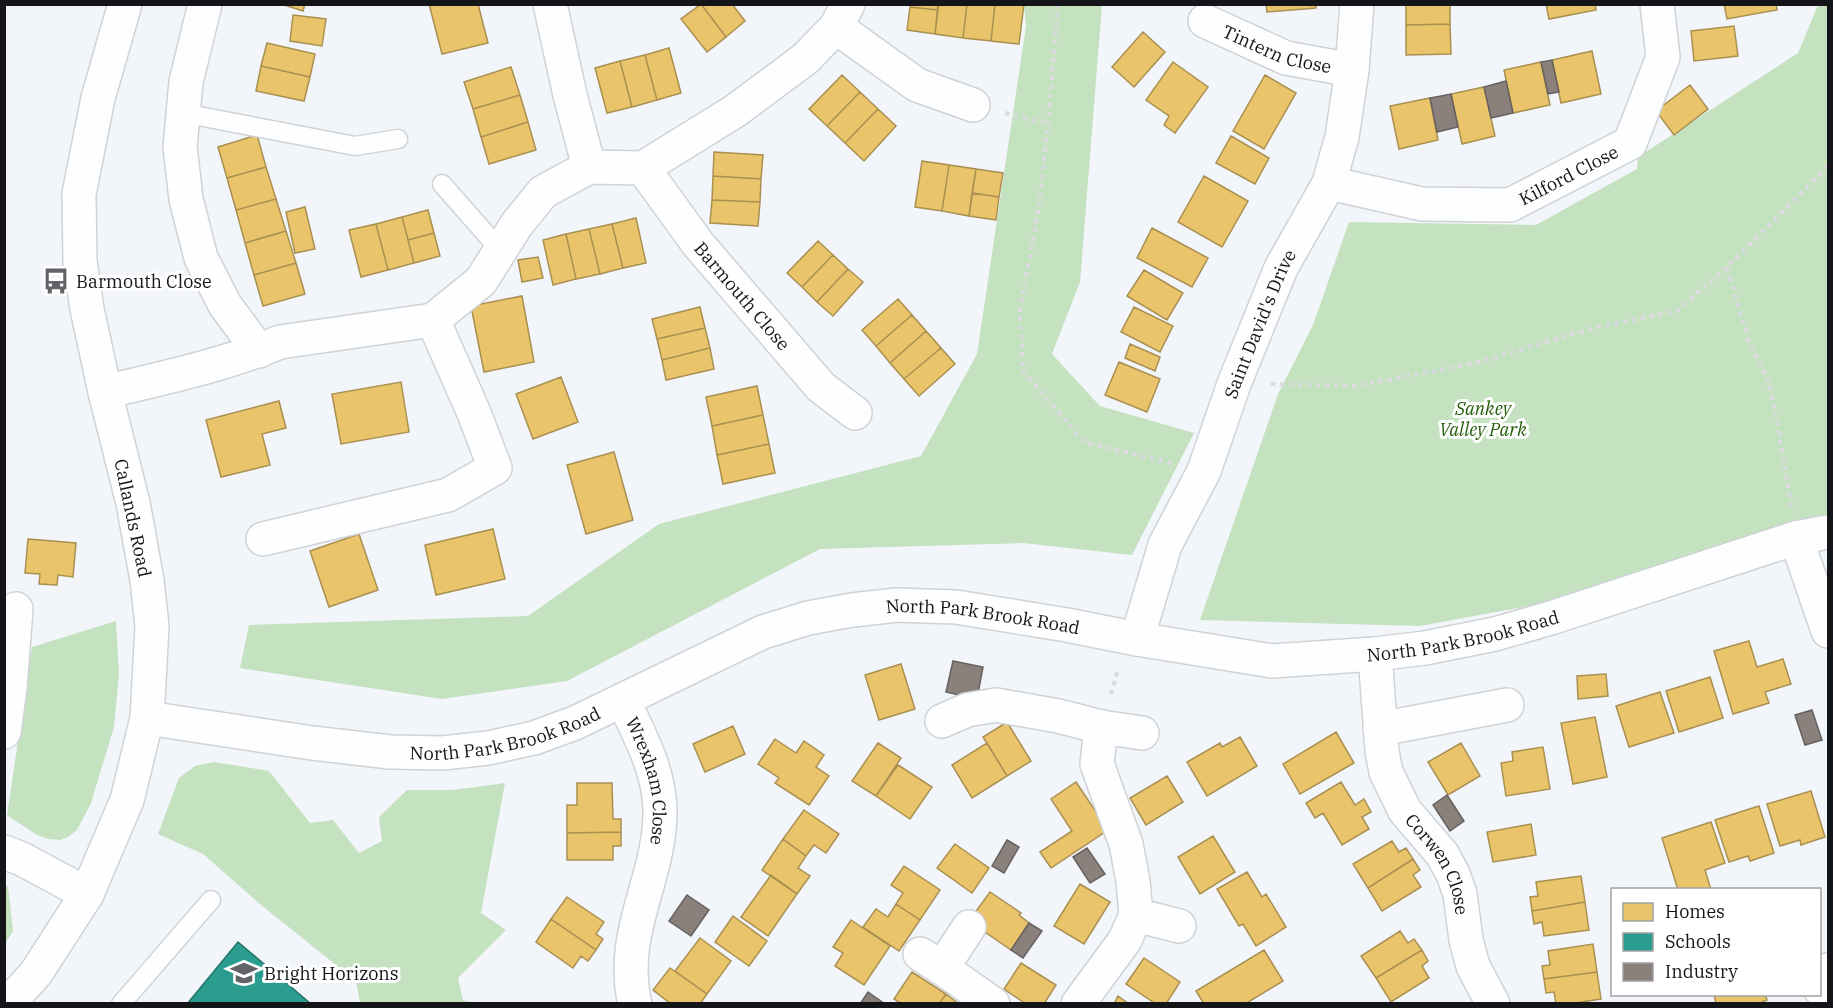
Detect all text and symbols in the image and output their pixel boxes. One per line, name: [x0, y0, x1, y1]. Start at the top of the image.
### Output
street label: Tintern Close: [1219, 19, 1333, 78]
street label: Kilford Close: [1515, 140, 1622, 210]
street label: Barmouth Close: [689, 237, 795, 355]
street label: Saint David's Drive: [1218, 245, 1301, 401]
bus stop icon: Barmouth Close: [41, 266, 71, 296]
place label: Barmouth Close: [76, 270, 212, 293]
park label: Sankey Valley Park: [1439, 397, 1527, 441]
street label: Callands Road: [109, 457, 157, 579]
street label: North Park Brook Road: [885, 593, 1082, 639]
street label: North Park Brook Road: [1366, 605, 1561, 666]
street label: North Park Brook Road: [410, 701, 604, 764]
street label: Wrexham Close: [621, 713, 672, 847]
street label: Corwen Close: [1400, 808, 1474, 916]
legend: [1611, 888, 1821, 996]
text: Homes: [1665, 900, 1725, 923]
text: Schools: [1665, 930, 1731, 953]
school or university icon: Bright Horizons: [229, 958, 259, 988]
text: Industry: [1665, 960, 1738, 983]
place label: Bright Horizons: [264, 962, 399, 985]

